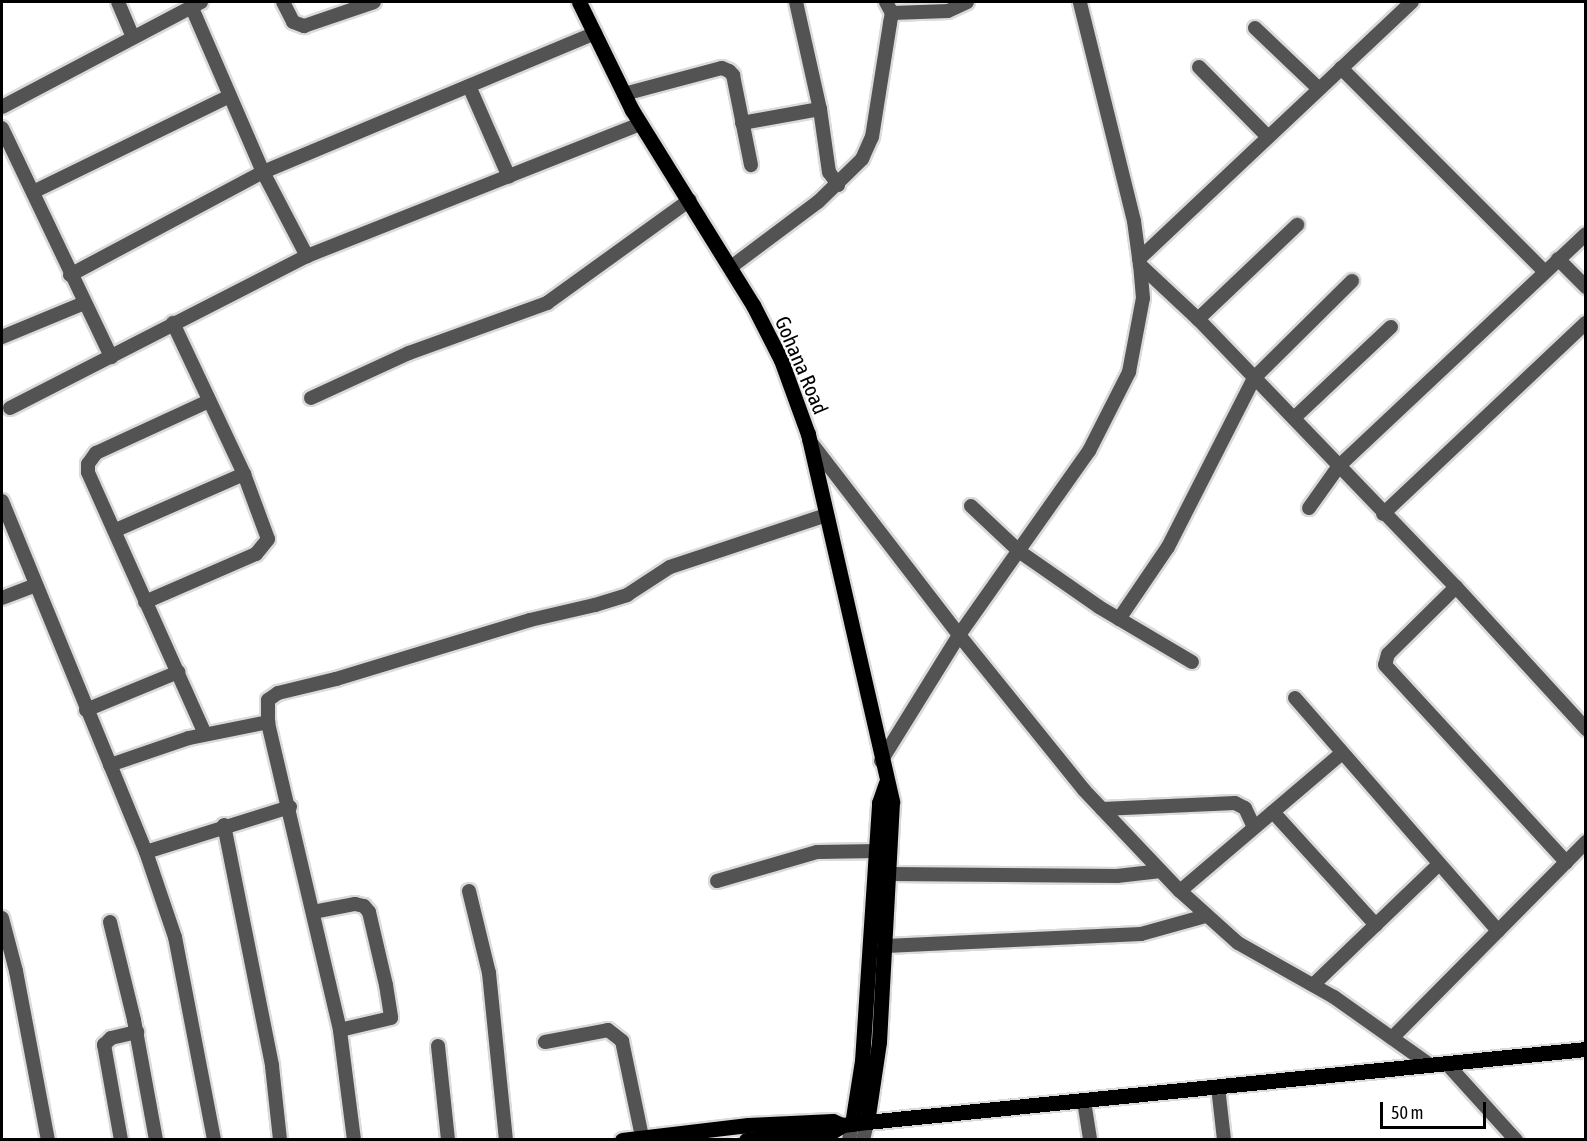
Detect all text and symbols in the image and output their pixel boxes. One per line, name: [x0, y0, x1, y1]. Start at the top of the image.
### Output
street label: Gohana Road: [770, 312, 834, 418]
scale bar: [1383, 1090, 1490, 1128]
text: 50 m: [1391, 1102, 1423, 1123]

